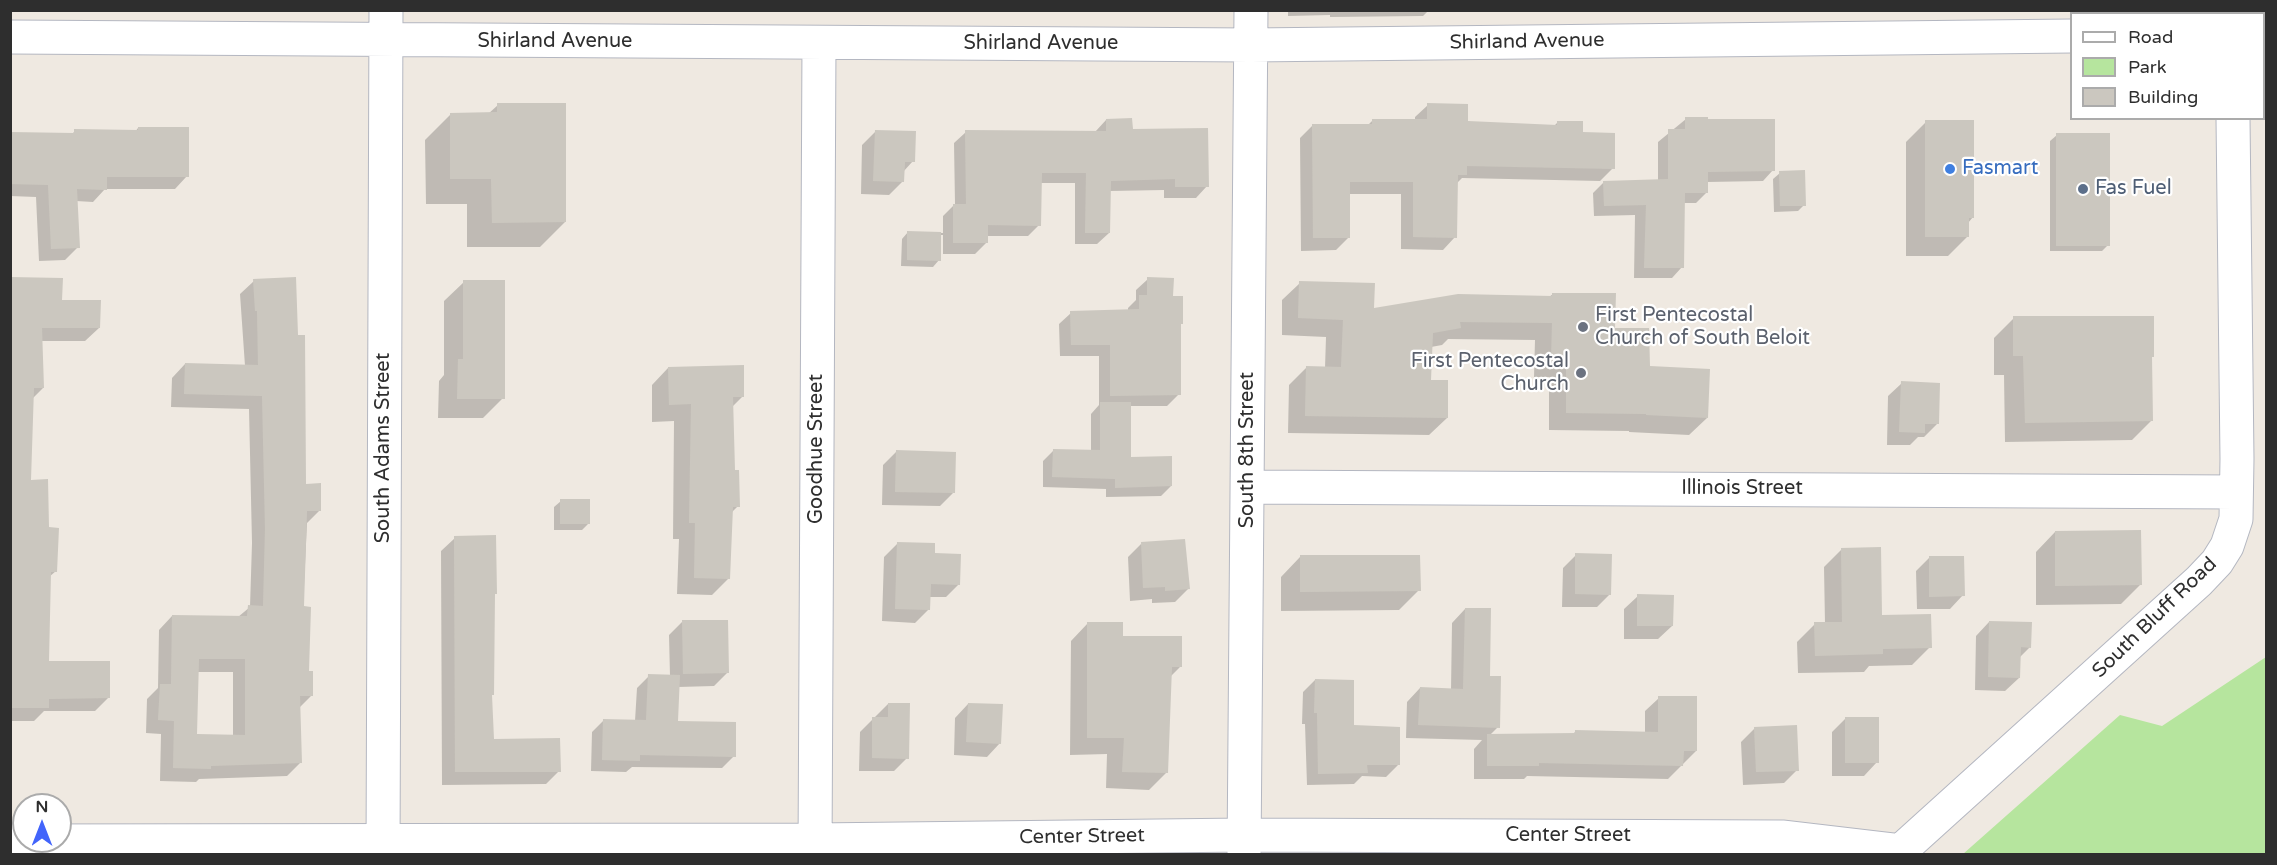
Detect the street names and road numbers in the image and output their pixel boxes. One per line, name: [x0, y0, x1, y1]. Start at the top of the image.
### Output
street label: Shirland Avenue: [1449, 29, 1605, 55]
street label: Shirland Avenue: [478, 30, 632, 54]
street label: Shirland Avenue: [964, 32, 1118, 56]
street label: South Adams Street: [372, 353, 396, 543]
street label: South 8th Street: [1236, 372, 1260, 528]
street label: Goodhue Street: [805, 374, 829, 524]
street label: Illinois Street: [1681, 477, 1803, 501]
street label: South Bluff Road: [2088, 553, 2222, 683]
street label: Center Street: [1019, 824, 1145, 850]
street label: Center Street: [1505, 824, 1631, 848]

